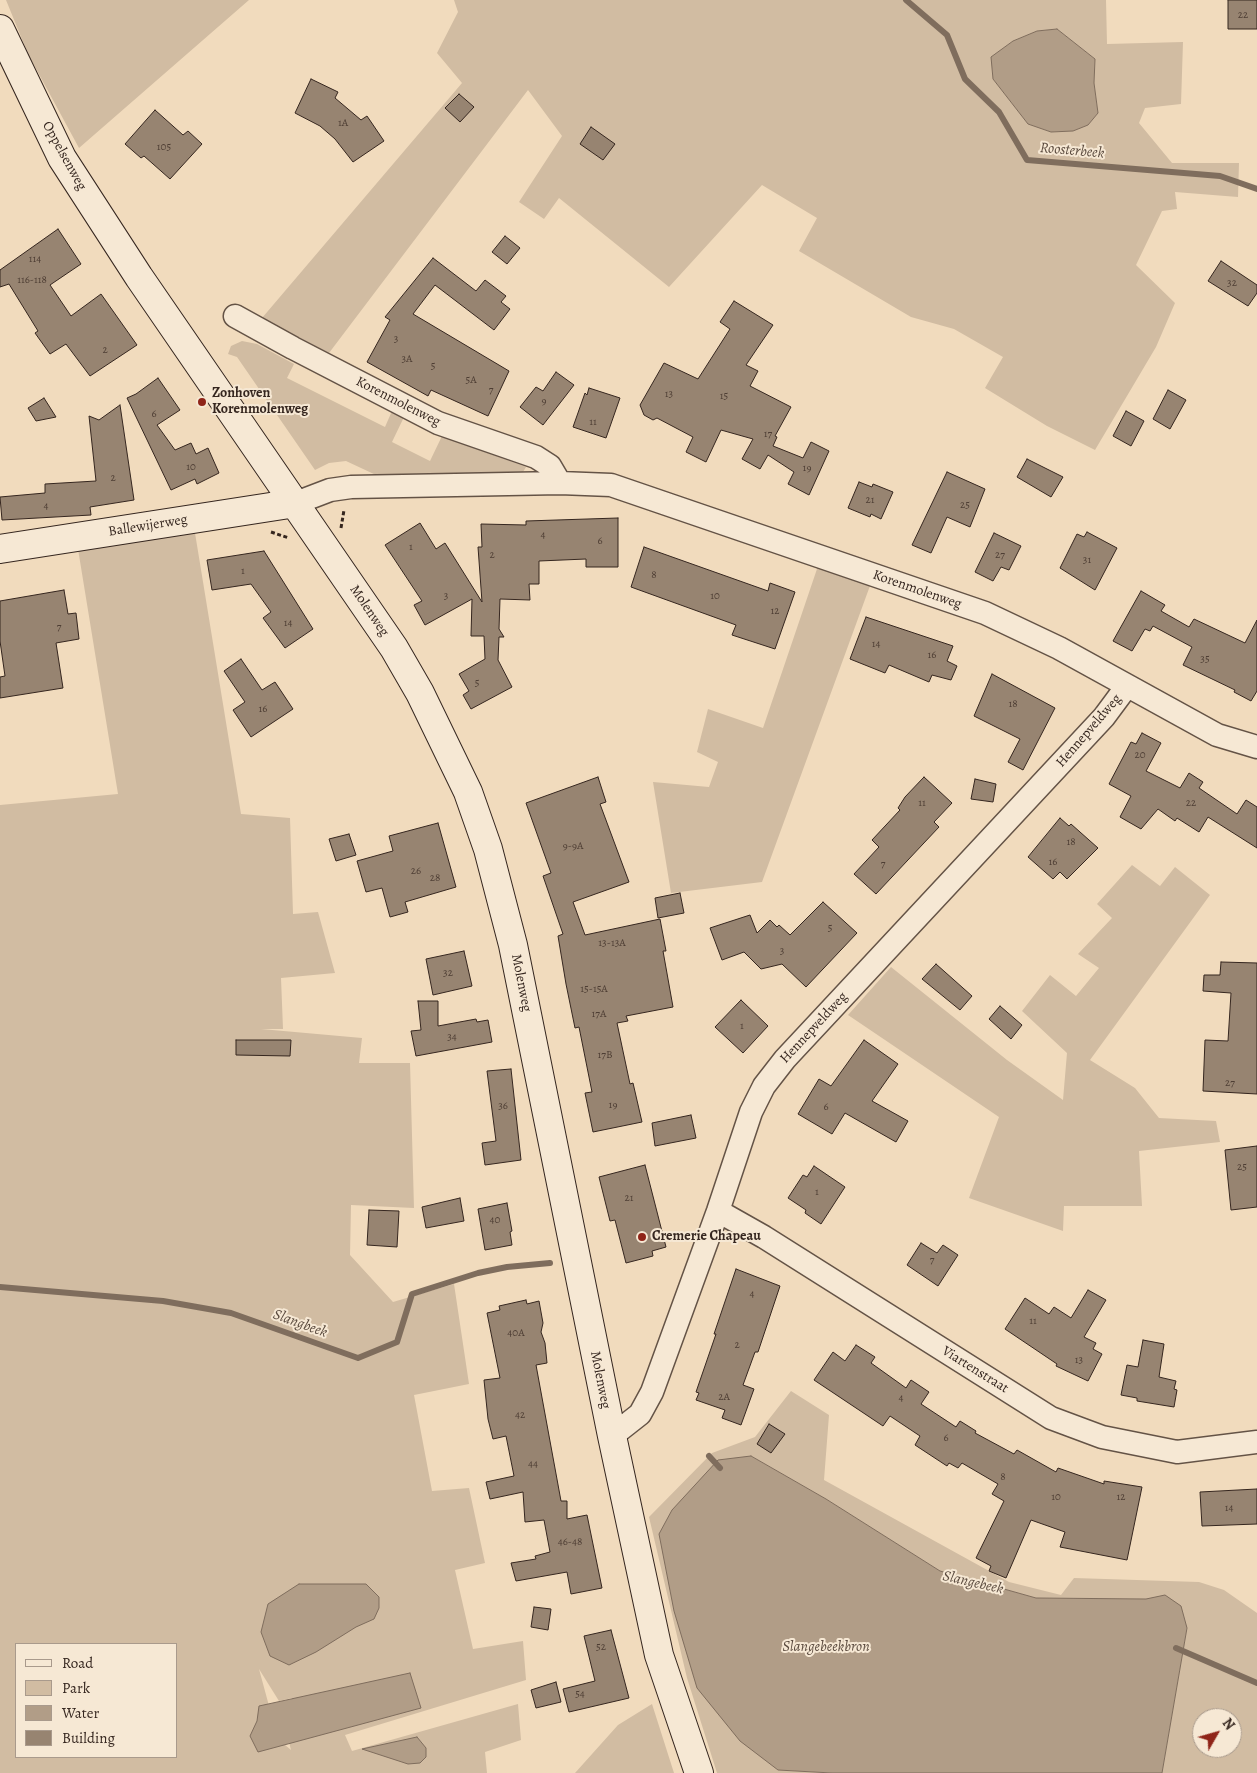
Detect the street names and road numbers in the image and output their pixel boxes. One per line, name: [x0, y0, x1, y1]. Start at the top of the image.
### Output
street label: Oppelsenweg: [38, 119, 90, 193]
street label: Korenmolenweg: [353, 373, 443, 431]
street label: Ballewijerweg: [107, 511, 189, 541]
street label: Korenmolenweg: [870, 567, 964, 613]
street label: Molenweg: [346, 582, 392, 640]
street label: Hennepveldweg: [1053, 691, 1125, 771]
street label: Molenweg: [507, 953, 535, 1013]
street label: Hennepveldweg: [777, 989, 851, 1067]
street label: Viartenstraat: [939, 1343, 1011, 1397]
street label: Molenweg: [586, 1350, 614, 1410]

